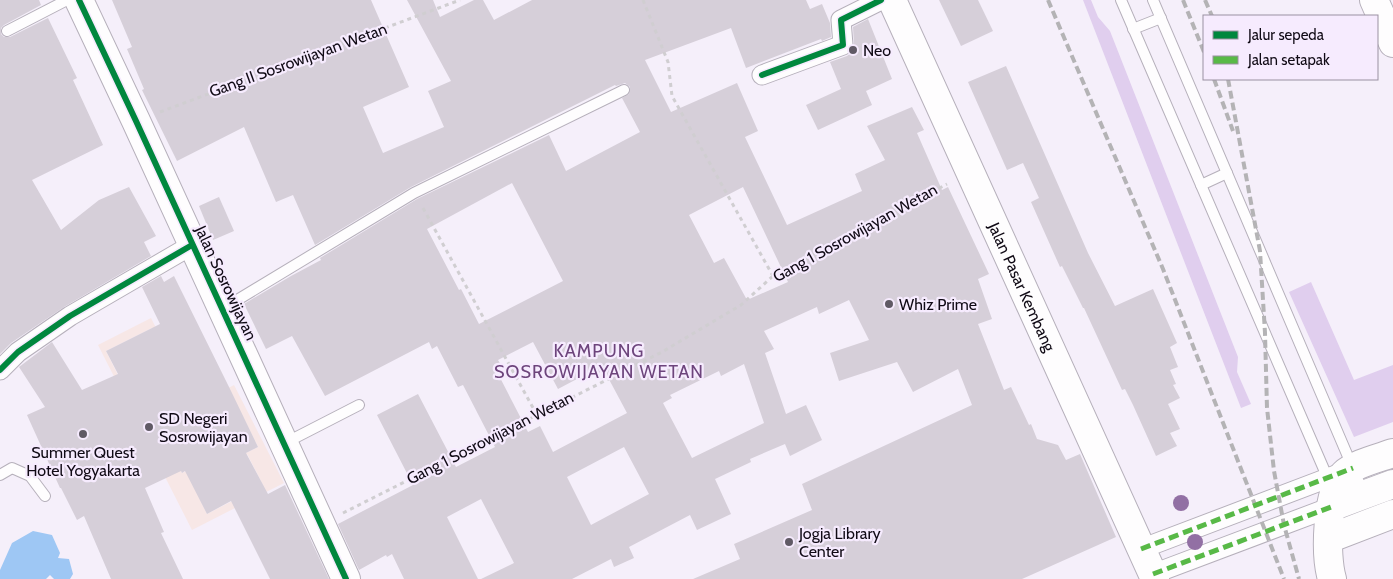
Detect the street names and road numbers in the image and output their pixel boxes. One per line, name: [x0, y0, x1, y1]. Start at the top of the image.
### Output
street label: Gang II Sosrowijayan Wetan: [207, 19, 389, 101]
street label: Gang 1 Sosrowijayan Wetan: [770, 180, 940, 286]
street label: Jalan Pasar Kembang: [984, 218, 1060, 355]
street label: Jalan Sosrowijayan: [191, 222, 261, 343]
street label: Gang 1 Sosrowijayan Wetan: [403, 388, 577, 488]

